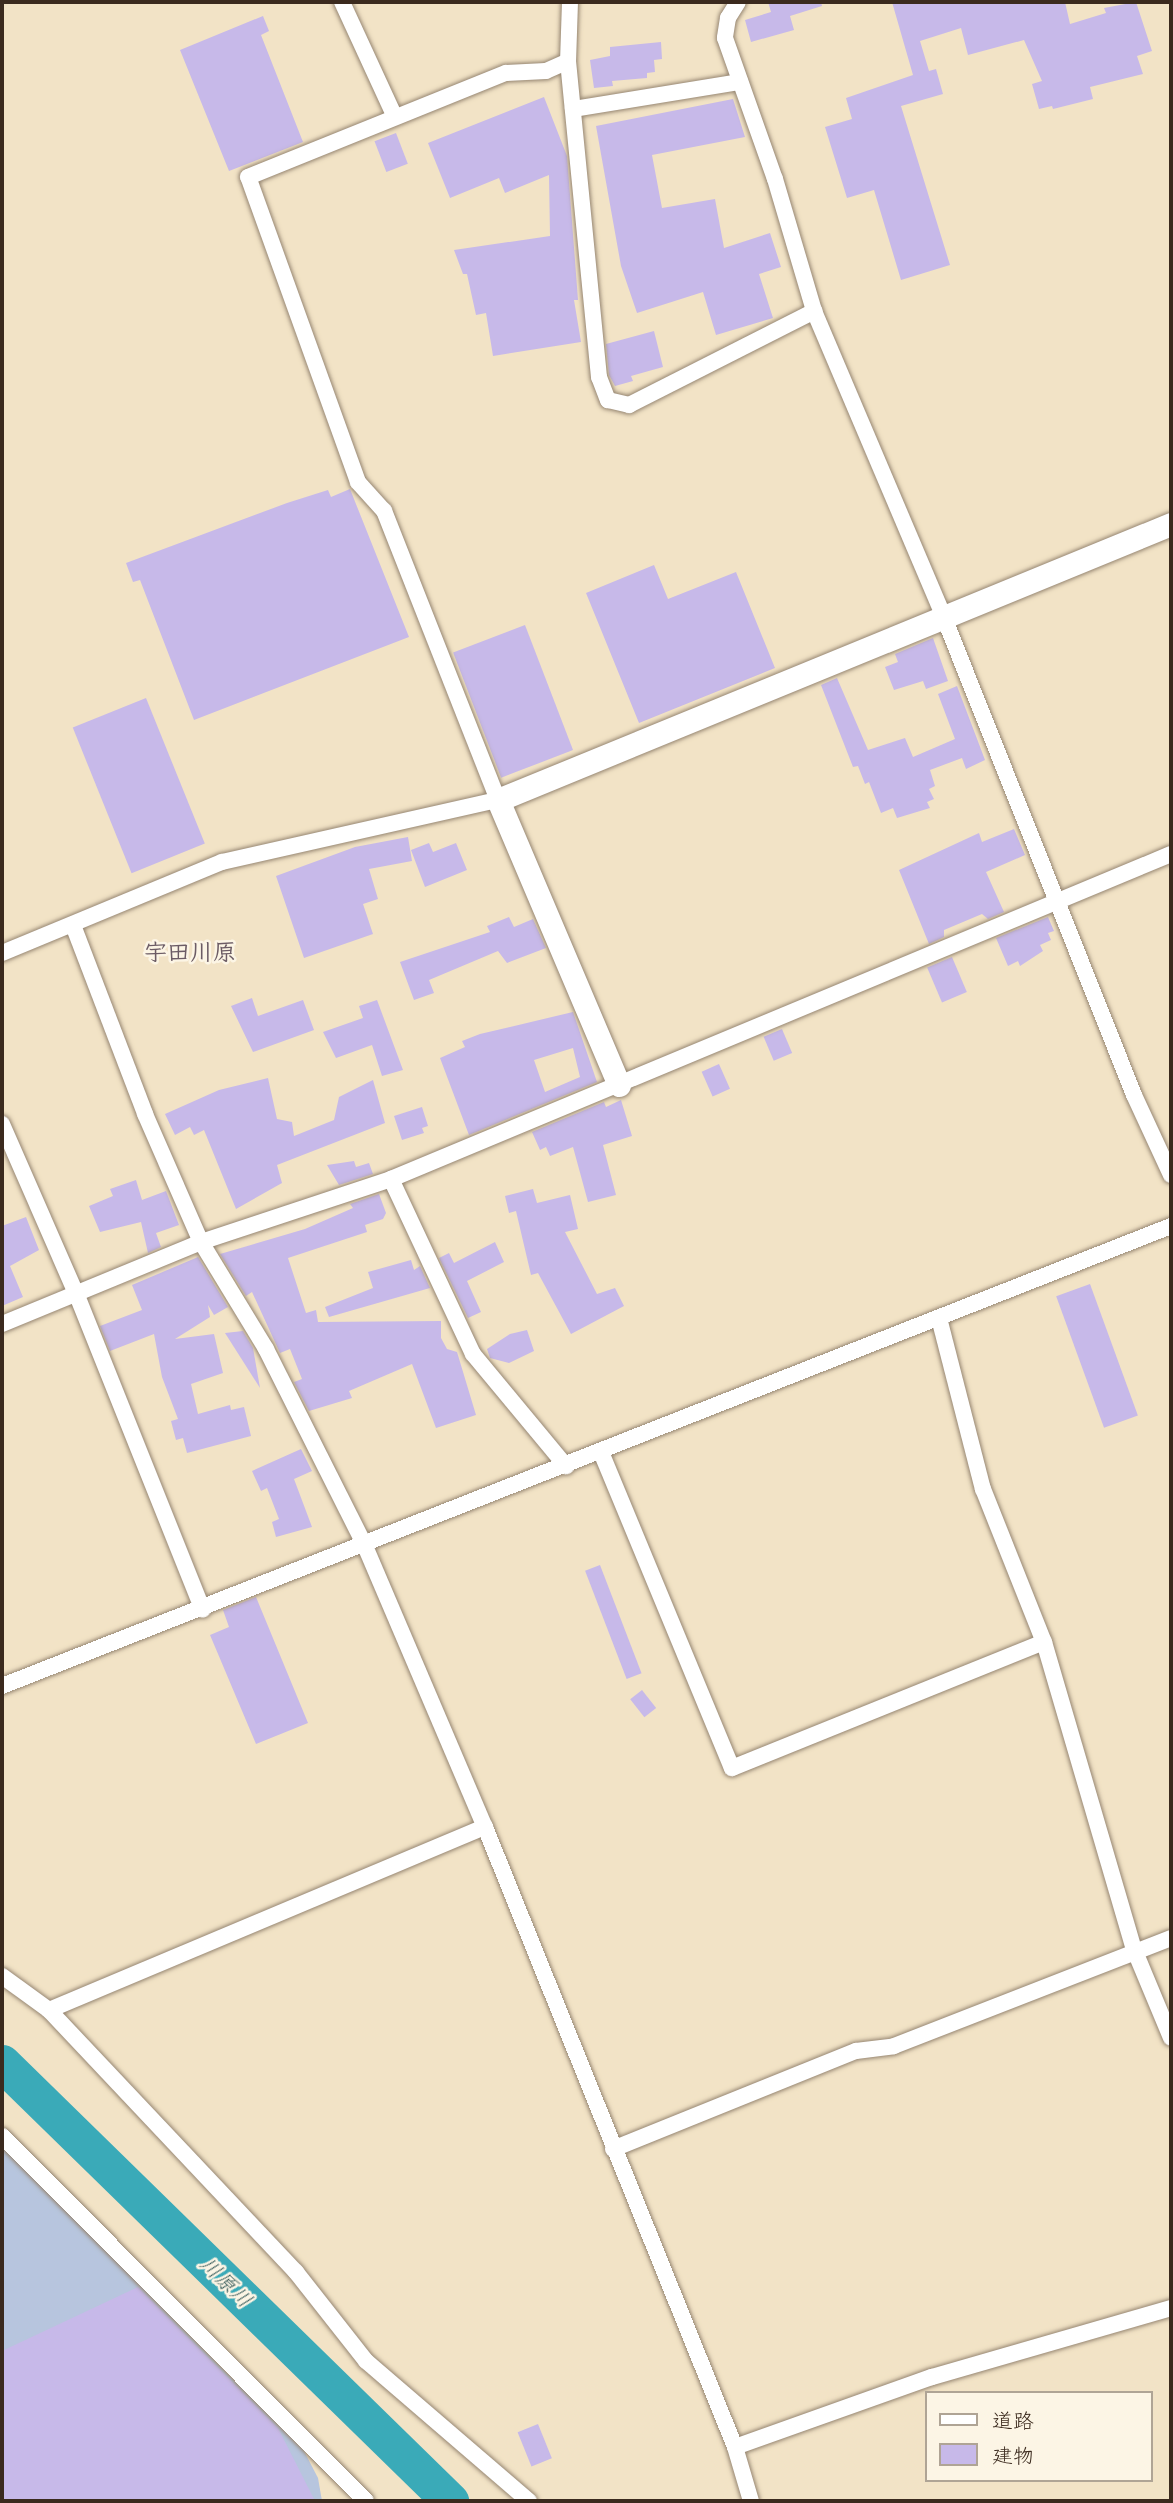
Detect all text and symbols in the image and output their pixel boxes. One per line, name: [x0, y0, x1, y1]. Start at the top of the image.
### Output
district label: 宇田川原: [144, 938, 236, 966]
water label: 川原川: [195, 2251, 257, 2313]
legend: [925, 2391, 1152, 2482]
text: 道路: [992, 2406, 1034, 2435]
text: 建物: [992, 2441, 1034, 2470]

